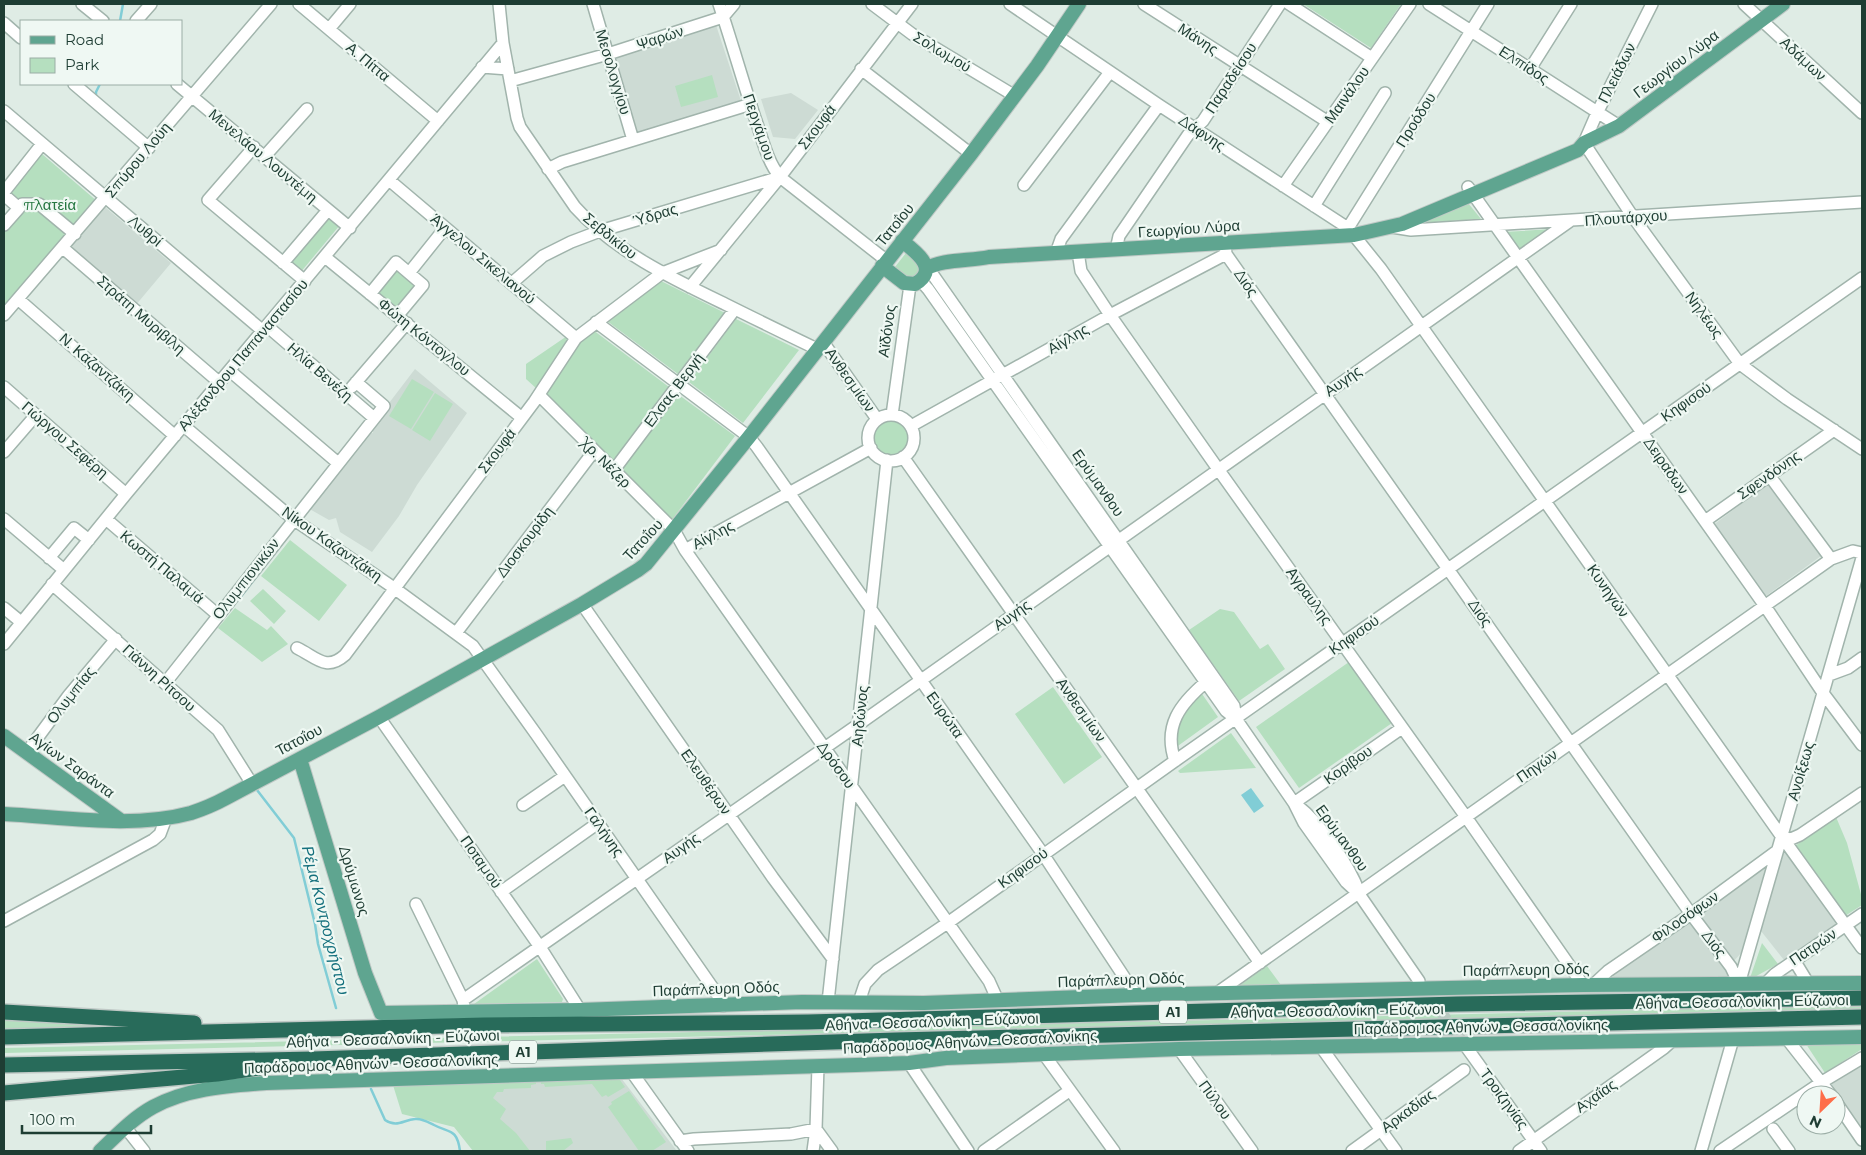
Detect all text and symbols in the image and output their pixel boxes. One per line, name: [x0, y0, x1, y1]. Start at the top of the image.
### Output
street label: Μάνης: [1175, 19, 1222, 59]
legend: [20, 20, 182, 85]
street label: Ψαρών: [634, 21, 686, 54]
street label: Γεωργίου Λύρα: [1629, 25, 1723, 102]
street label: Μεσολογγίου: [592, 27, 635, 117]
street label: Σολωμού: [910, 27, 975, 76]
text: Road: [65, 30, 104, 49]
street label: Αδάμων: [1776, 32, 1830, 85]
street label: Α. Πίττα: [342, 38, 394, 86]
street label: Παραδείσου: [1201, 39, 1261, 117]
street label: Πλειάδων: [1593, 39, 1640, 106]
street label: Ελπίδος: [1496, 41, 1553, 88]
text: Park: [65, 55, 99, 74]
street label: Μαινάλου: [1320, 62, 1373, 127]
street label: Προόδου: [1391, 89, 1440, 151]
street label: Περγάμου: [739, 91, 780, 163]
street label: Σκουφά: [794, 100, 840, 153]
street label: Μενελάου Λουντέμη: [205, 105, 322, 207]
street label: Δάφνης: [1175, 110, 1229, 155]
street label: Σπύρου Λούη: [101, 118, 175, 201]
park label: πλατεία: [23, 195, 76, 214]
street label: Ύδρας: [630, 199, 679, 230]
street label: Τατοΐου: [871, 199, 918, 250]
street label: Πλουτάρχου: [1584, 205, 1668, 230]
street label: Σεβδικίου: [580, 208, 641, 263]
street label: Άγγελου Σικελιανού: [427, 209, 540, 308]
street label: Λυθρί: [124, 211, 167, 251]
street label: Γεωργίου Λύρα: [1137, 215, 1241, 242]
street label: Διός: [1230, 265, 1263, 300]
street label: Στράτη Μυριβίλη: [93, 271, 189, 358]
street label: Αλέξανδρου Παπαναστασίου: [173, 275, 312, 435]
street label: Νηλέως: [1681, 288, 1728, 342]
street label: Φώτη Κόντογλου: [374, 293, 474, 380]
street label: Αϊδόνος: [873, 303, 900, 359]
street label: Αίγλης: [1044, 319, 1092, 358]
street label: Ν. Καζαντζάκη: [56, 329, 139, 405]
street label: Ηλία Βενέζη: [284, 338, 357, 405]
street label: Ανθεσμίων: [821, 344, 879, 416]
street label: Ελσας Βεργή: [639, 349, 708, 431]
street label: Αυγής: [1320, 361, 1365, 400]
street label: Κηφισού: [1657, 377, 1715, 426]
street label: Γιώργου Σεφέρη: [18, 397, 112, 482]
street label: Σκουφά: [474, 424, 520, 477]
street label: Χρ. Νέζερ: [576, 432, 635, 492]
street label: Δειραδων: [1640, 433, 1693, 498]
street label: Ερύμανθου: [1068, 445, 1129, 520]
street label: Σφενδόνης: [1733, 446, 1804, 503]
street label: Νίκου Καζαντζάκη: [278, 502, 386, 585]
street label: Διοσκουρίδη: [492, 502, 557, 581]
street label: Τατοΐου: [619, 515, 667, 564]
street label: Αίγλης: [689, 516, 737, 553]
street label: Κωστή Παλαμά: [116, 526, 209, 608]
street label: Ολυμπιονικών: [208, 534, 283, 623]
street label: Κυνηγών: [1583, 560, 1634, 621]
street label: Αγραυλης: [1282, 563, 1337, 628]
street label: Αυγής: [989, 595, 1034, 634]
street label: Διός: [1464, 595, 1497, 630]
street label: Κηφισού: [1325, 610, 1383, 659]
street label: Γιάννη Ρίτσου: [119, 640, 200, 715]
street label: Ολυμπίας: [42, 662, 99, 727]
street label: Ανθεσμίων: [1052, 674, 1110, 746]
street label: Αηδώνος: [847, 684, 872, 748]
street label: Ευρώτα: [923, 688, 968, 742]
street label: Τατοΐου: [272, 719, 325, 760]
street label: Αγίων Σαράντα: [26, 727, 119, 802]
street label: Δρόσου: [813, 738, 860, 792]
street label: Ανοίξεως: [1783, 739, 1818, 803]
street label: Κορίβου: [1320, 741, 1376, 788]
street label: Ελευθέρων: [677, 745, 736, 818]
street label: Πηγών: [1512, 745, 1561, 787]
street label: Ερύμανθου: [1312, 801, 1373, 875]
street label: Γαλήνης: [580, 803, 628, 860]
street label: Αυγής: [658, 828, 703, 867]
street label: Ποταμού: [456, 832, 506, 892]
street label: Δρύμωνος: [335, 843, 374, 918]
street label: Κηφισού: [994, 843, 1051, 892]
water label: Ρέμα Κοντροχρήστου: [298, 844, 353, 997]
street label: Φιλοσόφων: [1647, 886, 1722, 947]
street label: Πατρών: [1785, 924, 1840, 969]
street label: Διός: [1698, 926, 1731, 961]
street label: Παράπλευρη Οδός: [1462, 959, 1590, 980]
street label: Παράπλευρη Οδός: [1057, 968, 1185, 991]
street label: Παράπλευρη Οδός: [652, 977, 780, 1000]
street label: Αθήνα - Θεσσαλονίκη - Εύζωνοι: [1635, 990, 1849, 1013]
street label: Αθήνα - Θεσσαλονίκη - Εύζωνοι: [1230, 999, 1444, 1022]
road number: Α1: [1159, 1000, 1187, 1024]
street label: Αθήνα - Θεσσαλονίκη - Εύζωνοι: [825, 1008, 1039, 1035]
street label: Παράδρομος Αθηνών - Θεσσαλονίκης: [1354, 1015, 1608, 1038]
street label: Αθήνα - Θεσσαλονίκη - Εύζωνοι: [286, 1025, 500, 1052]
street label: Παράδρομος Αθηνών - Θεσσαλονίκης: [842, 1025, 1098, 1058]
road number: Α1: [509, 1040, 537, 1064]
street label: Παράδρομος Αθηνών - Θεσσαλονίκης: [243, 1050, 498, 1077]
street label: Τροιζηνίας: [1476, 1064, 1533, 1133]
street label: Αχαΐας: [1571, 1075, 1620, 1117]
street label: Πύλου: [1195, 1076, 1236, 1123]
street label: Αρκαδίας: [1377, 1085, 1438, 1137]
north arrow: [1796, 1085, 1846, 1135]
scale bar: [22, 1102, 151, 1134]
text: 100 m: [30, 1110, 75, 1129]
text: N: [1807, 1111, 1824, 1132]

